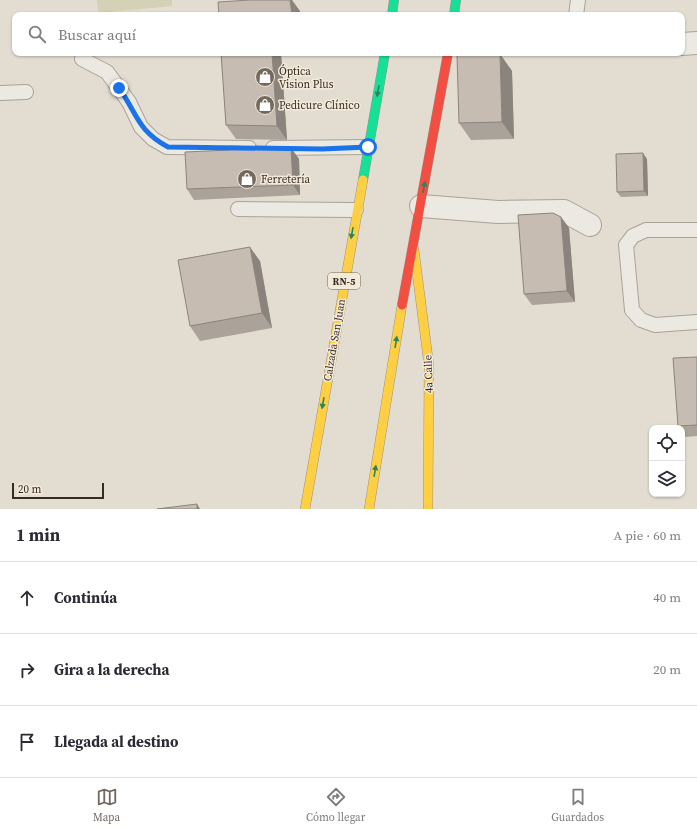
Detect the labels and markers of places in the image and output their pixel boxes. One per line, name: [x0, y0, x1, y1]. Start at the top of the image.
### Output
place label: Óptica Vision Plus: [279, 64, 334, 92]
shop icon: Óptica Vision Plus: [254, 66, 276, 88]
shop icon: Pedicure Clínico: [254, 94, 276, 116]
place label: Pedicure Clínico: [279, 98, 360, 113]
shop icon: Ferretería: [236, 168, 258, 190]
place label: Ferretería: [261, 172, 310, 187]

